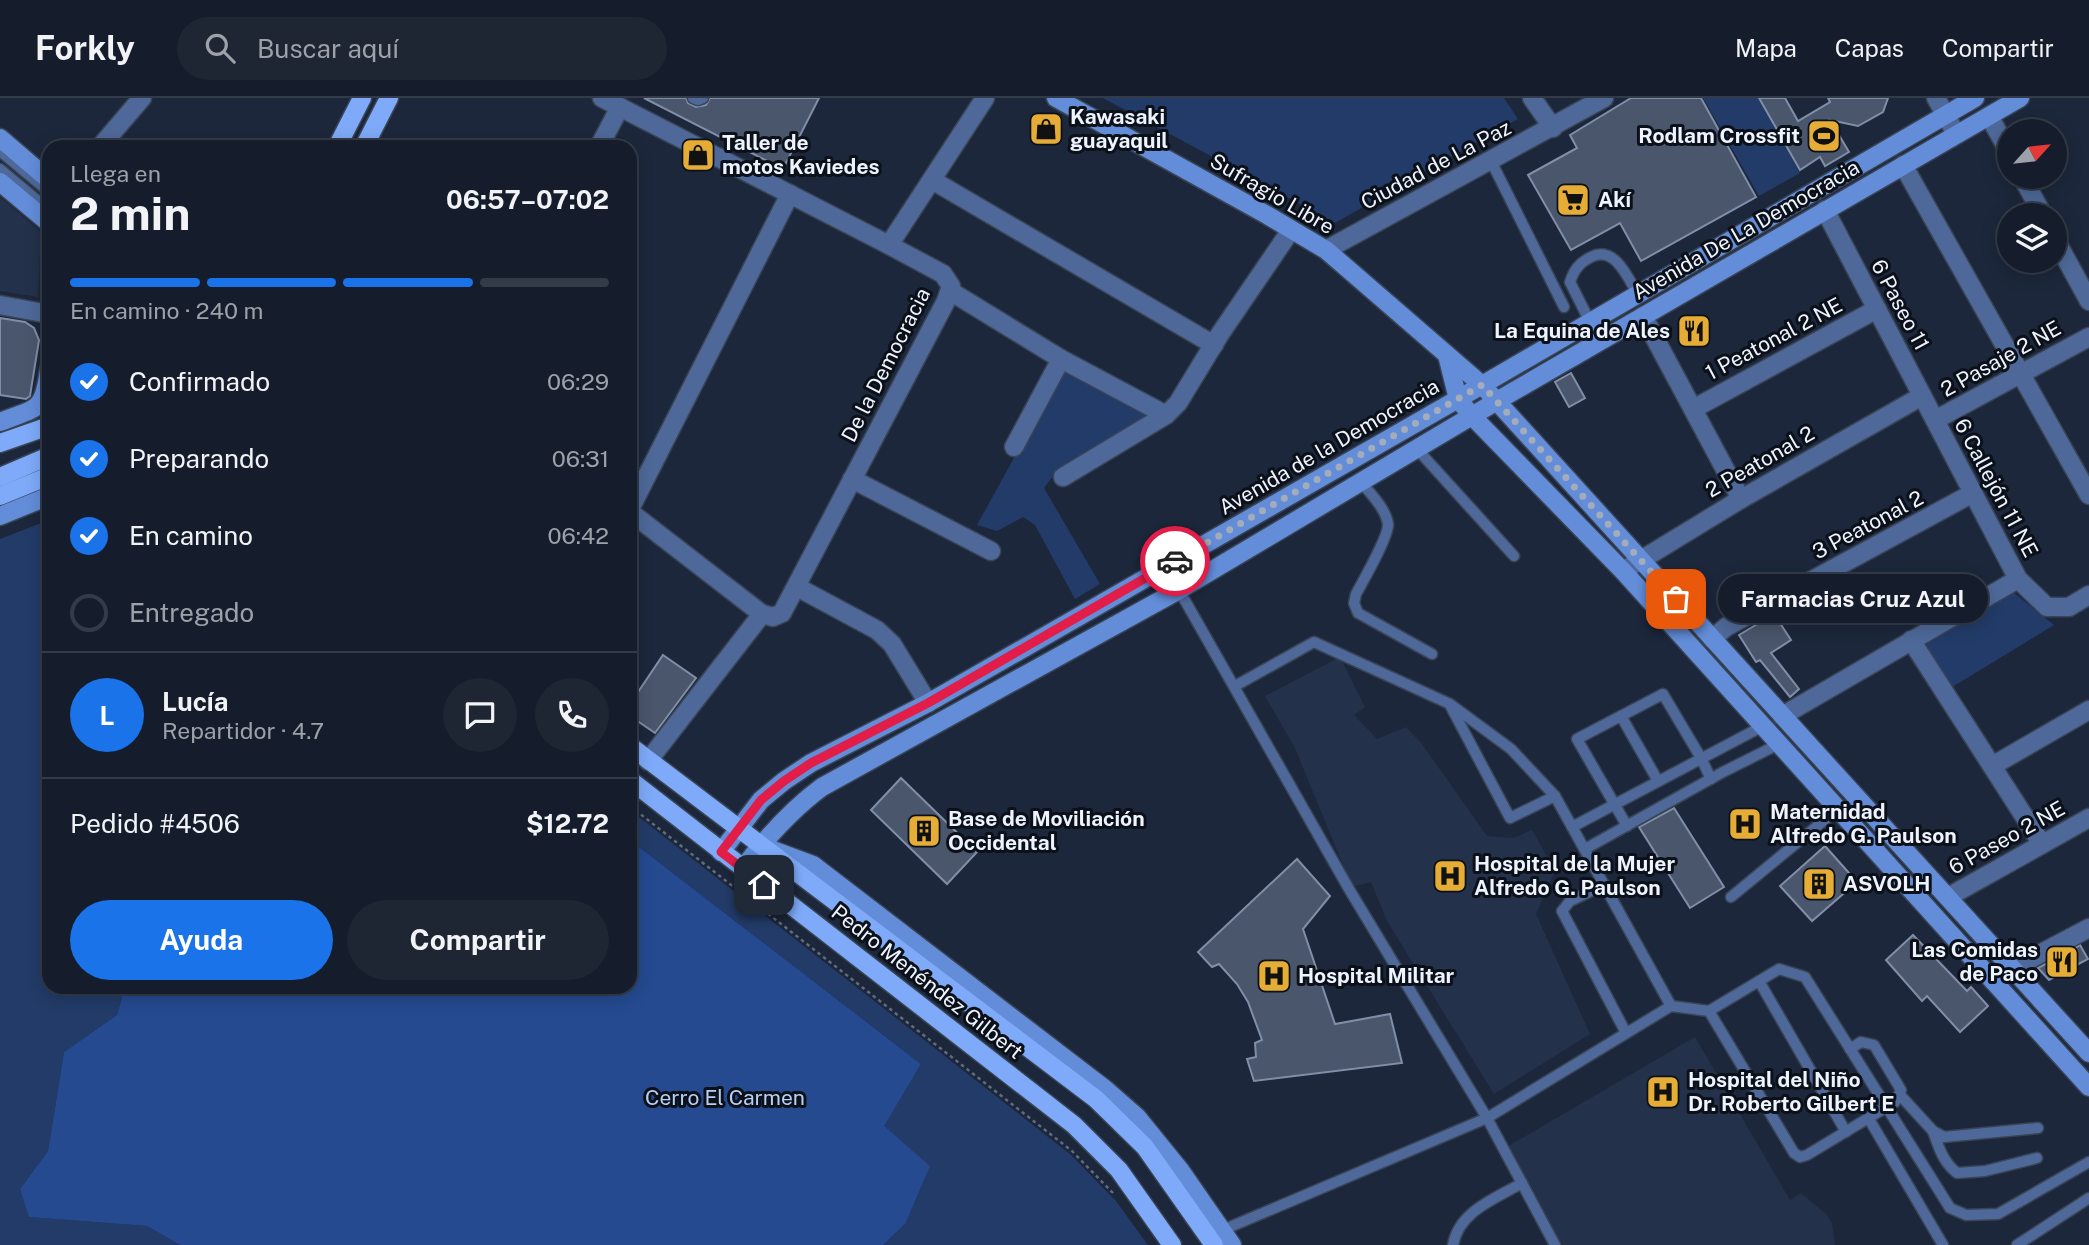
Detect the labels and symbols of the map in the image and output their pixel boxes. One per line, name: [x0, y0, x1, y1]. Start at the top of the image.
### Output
place label: Kawasaki guayaquil: [1070, 104, 1168, 153]
shop icon: Kawasaki guayaquil: [1027, 110, 1065, 148]
street label: Ciudad de La Paz: [1357, 115, 1515, 215]
sports icon: Rodlam Crossfit: [1805, 117, 1843, 155]
north arrow: [1997, 119, 2067, 189]
place label: Rodlam Crossfit: [1638, 123, 1800, 148]
place label: Taller de motos Kaviedes: [722, 130, 880, 179]
shop icon: Taller de motos Kaviedes: [679, 136, 717, 174]
street label: Sufragio Libre: [1206, 148, 1339, 239]
street label: Avenida De La Democracia: [1628, 154, 1864, 305]
supermarket icon: Akí: [1554, 181, 1592, 219]
place label: Akí: [1598, 187, 1632, 212]
street label: 6 Paseo 11: [1866, 255, 1935, 354]
street label: De la Democracia: [836, 283, 935, 446]
street label: 1 Peatonal 2 NE: [1701, 292, 1846, 385]
restaurant icon: La Equina de Ales: [1675, 312, 1713, 350]
street label: 2 Pasaje 2 NE: [1936, 315, 2065, 402]
place label: La Equina de Ales: [1494, 318, 1670, 343]
street label: Avenida de la Democracia: [1214, 373, 1443, 520]
street label: 6 Callejón 11 NE: [1949, 414, 2044, 561]
street label: 2 Peatonal 2: [1701, 420, 1818, 503]
street label: 3 Peatonal 2: [1808, 485, 1927, 564]
courier: [1140, 526, 1210, 596]
pin: [1646, 569, 1706, 629]
callout: Farmacias Cruz Azul: [1718, 574, 1988, 624]
street label: 6 Paseo 2 NE: [1944, 795, 2069, 880]
place label: Maternidad Alfredo G. Paulson: [1770, 799, 1957, 848]
hospital icon: Maternidad Alfredo G. Paulson: [1726, 805, 1764, 843]
place label: Base de Moviliación Occidental: [948, 806, 1145, 855]
building icon: Base de Moviliación Occidental: [905, 812, 943, 850]
place label: Hospital de la Mujer Alfredo G. Paulson: [1474, 851, 1675, 900]
pin: [734, 855, 794, 915]
hospital icon: Hospital de la Mujer Alfredo G. Paulson: [1431, 857, 1469, 895]
building icon: ASVOLH: [1800, 865, 1838, 903]
place label: ASVOLH: [1843, 871, 1930, 896]
street label: Pedro Menéndez Gilbert: [827, 899, 1028, 1064]
place label: Las Comidas de Paco: [1911, 937, 2038, 986]
restaurant icon: Las Comidas de Paco: [2043, 943, 2081, 981]
hospital icon: Hospital Militar: [1255, 957, 1293, 995]
place label: Hospital Militar: [1298, 963, 1455, 988]
place label: Hospital del Niño Dr. Roberto Gilbert E: [1688, 1067, 1895, 1116]
hospital icon: Hospital del Niño Dr. Roberto Gilbert E: [1644, 1073, 1682, 1111]
park label: Cerro El Carmen: [645, 1085, 805, 1110]

